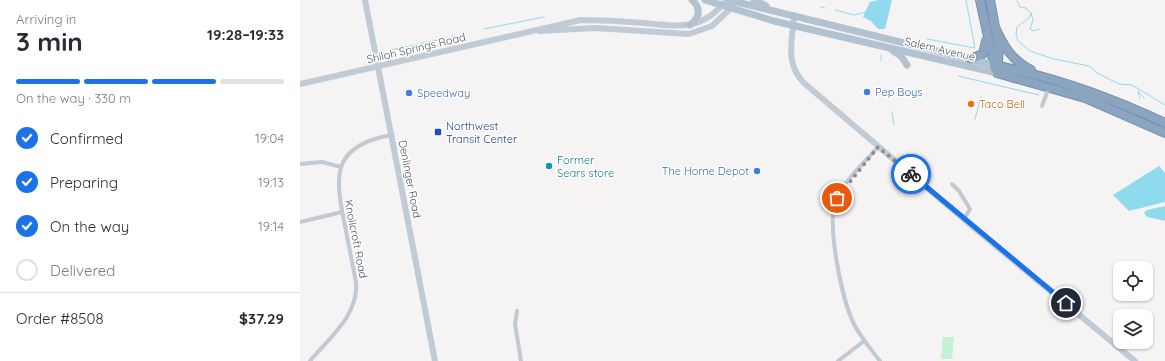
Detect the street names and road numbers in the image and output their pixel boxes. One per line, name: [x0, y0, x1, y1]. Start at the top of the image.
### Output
street label: Shiloh Springs Road: [365, 30, 467, 66]
street label: Salem Avenue: [903, 34, 977, 64]
street label: Denlinger Road: [396, 139, 424, 219]
street label: Knollcroft Road: [342, 199, 370, 279]

